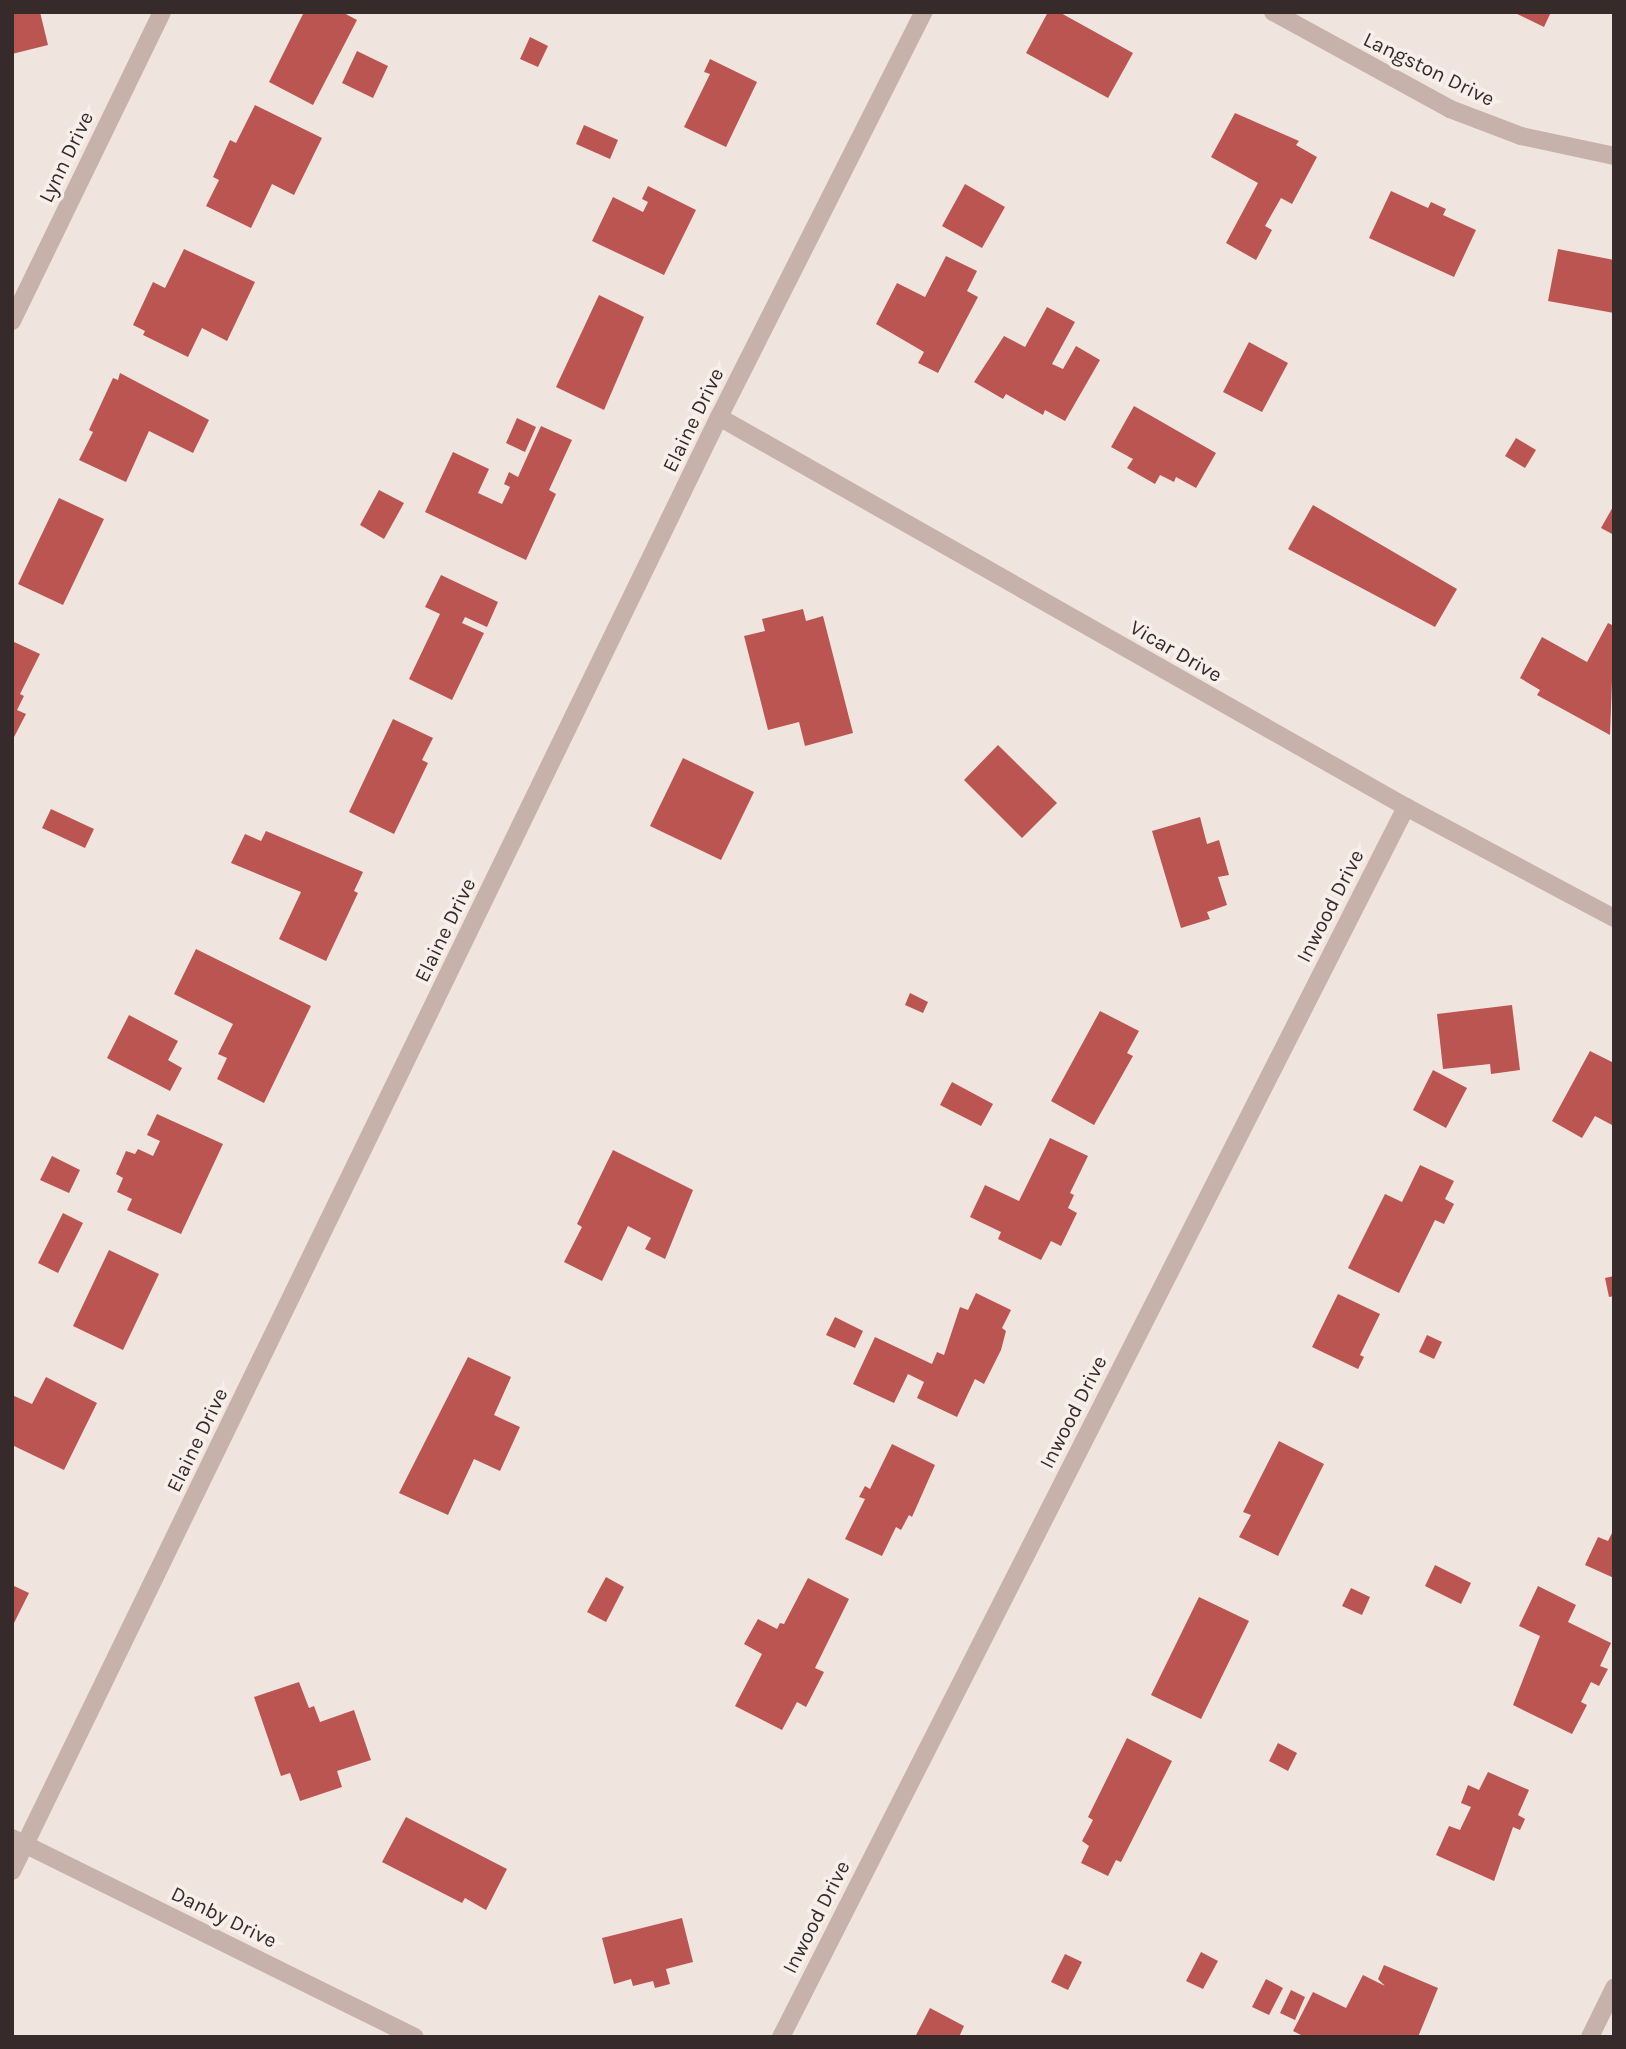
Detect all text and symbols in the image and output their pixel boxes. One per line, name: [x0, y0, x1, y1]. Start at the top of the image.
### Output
street label: Langston Drive: [1359, 26, 1499, 112]
street label: Lynn Drive: [33, 107, 99, 207]
street label: Elaine Drive: [657, 364, 729, 476]
street label: Vicar Drive: [1125, 615, 1227, 687]
street label: Inwood Drive: [1291, 845, 1369, 967]
street label: Elaine Drive: [409, 874, 481, 986]
street label: Inwood Drive: [1034, 1351, 1112, 1473]
street label: Elaine Drive: [161, 1384, 233, 1496]
street label: Inwood Drive: [777, 1856, 855, 1978]
street label: Danby Drive: [167, 1881, 281, 1953]

